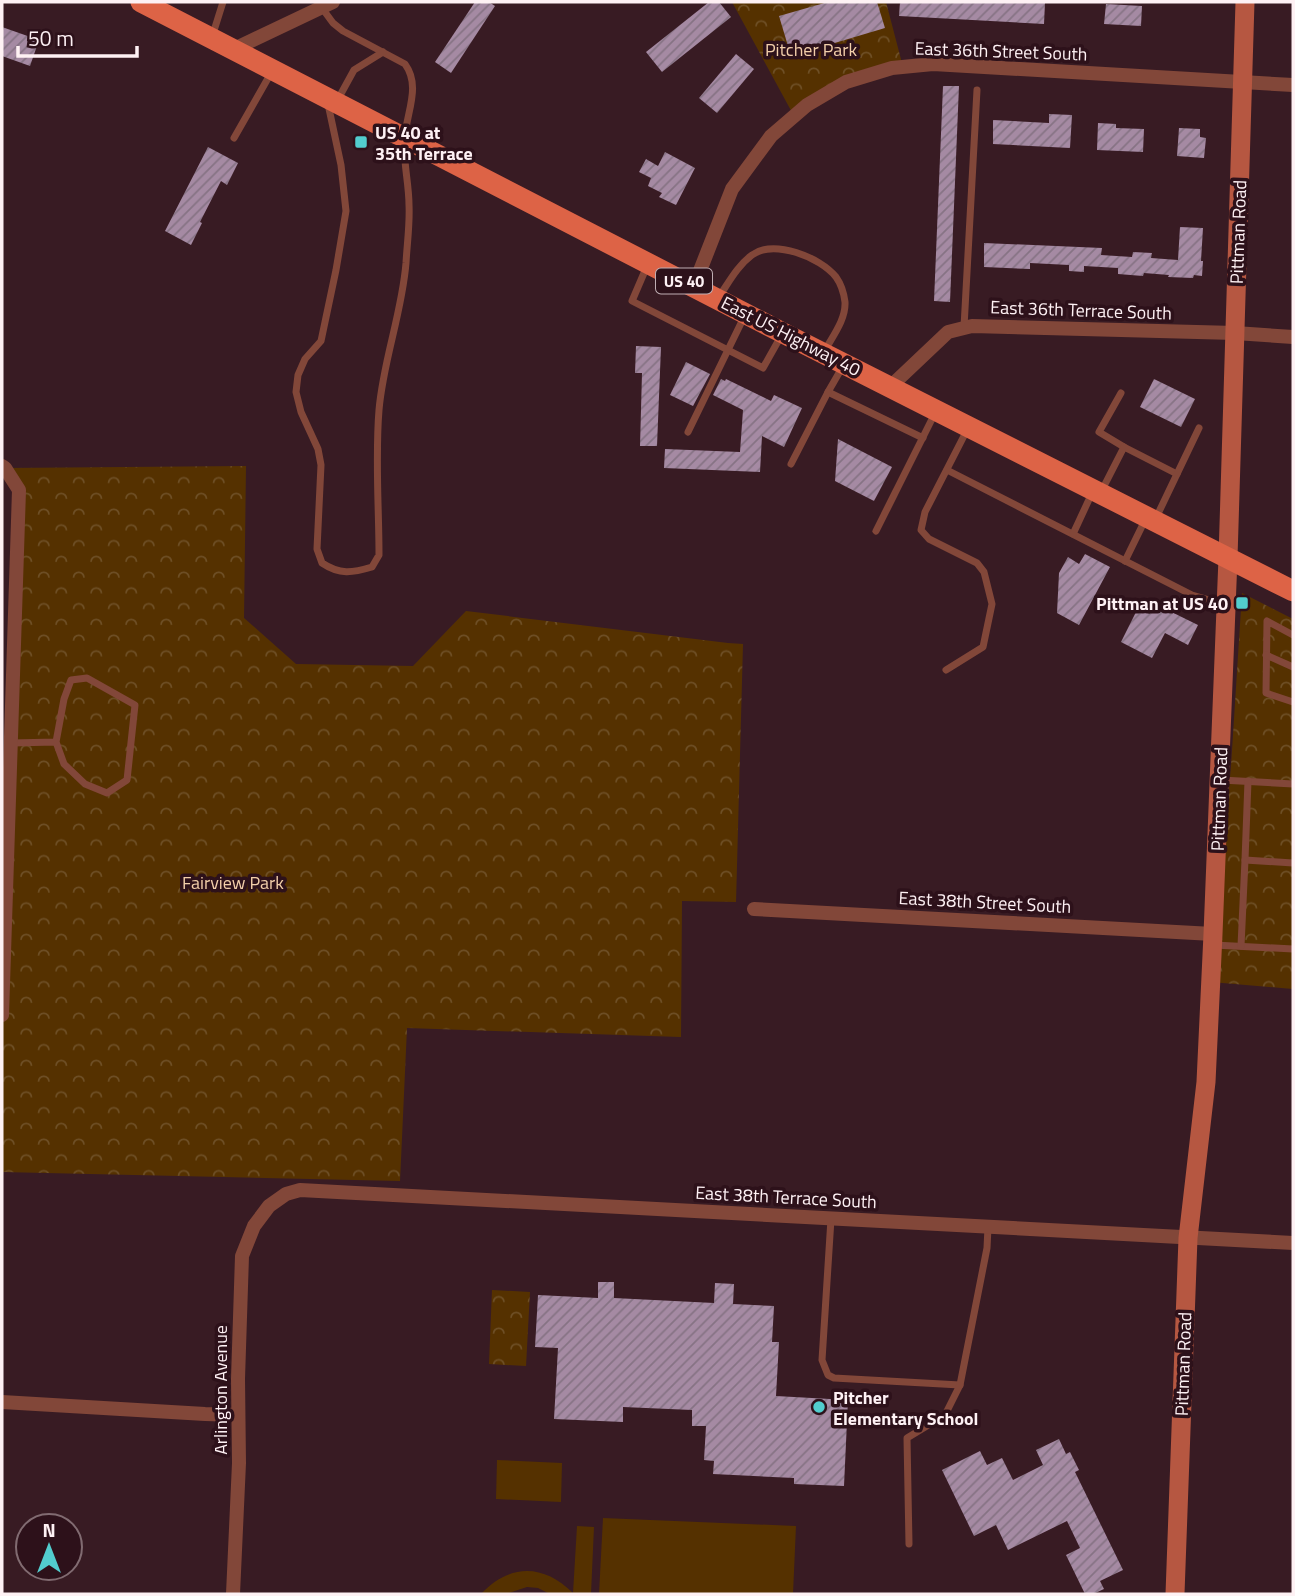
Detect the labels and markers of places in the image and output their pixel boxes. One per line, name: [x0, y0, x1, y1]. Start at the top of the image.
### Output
place label: US 40 at 35th Terrace: [375, 119, 473, 167]
marker: US 40 at 35th Terrace: [353, 134, 369, 150]
place label: Pittman at US 40: [1096, 590, 1228, 617]
marker: Pittman at US 40: [1234, 595, 1250, 611]
place label: Pitcher Elementary School: [833, 1384, 978, 1432]
marker: Pitcher Elementary School: [811, 1399, 827, 1415]

